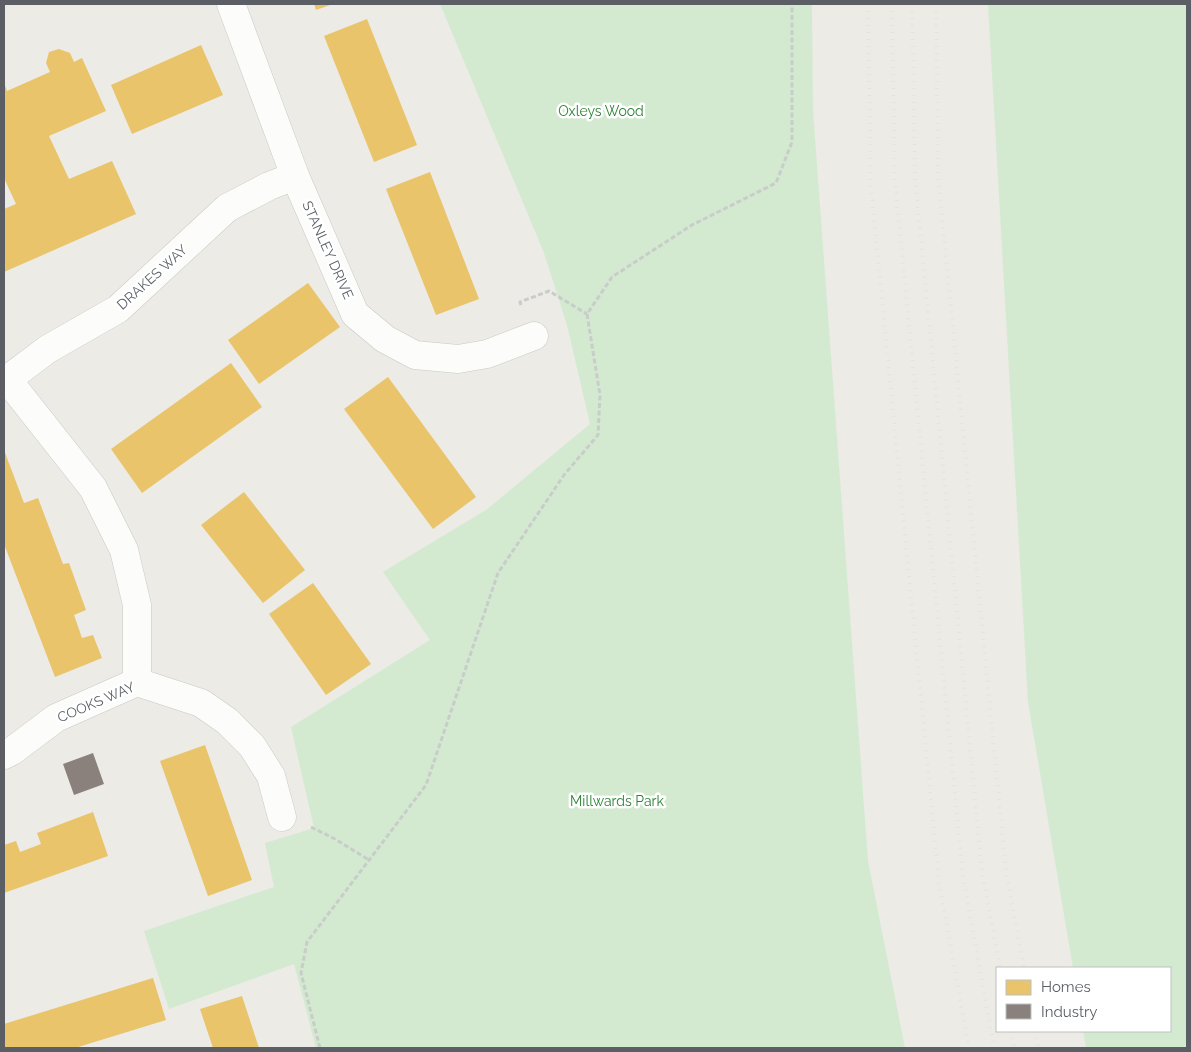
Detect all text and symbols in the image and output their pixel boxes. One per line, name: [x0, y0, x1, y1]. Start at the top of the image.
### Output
park label: Oxleys Wood: [558, 103, 644, 119]
street label: STANLEY DRIVE: [299, 198, 357, 302]
street label: DRAKES WAY: [114, 241, 190, 313]
street label: COOKS WAY: [55, 679, 137, 725]
park label: Millwards Park: [570, 793, 665, 809]
legend: [996, 967, 1171, 1032]
text: Homes: [1041, 978, 1091, 996]
text: Industry: [1041, 1003, 1097, 1021]

